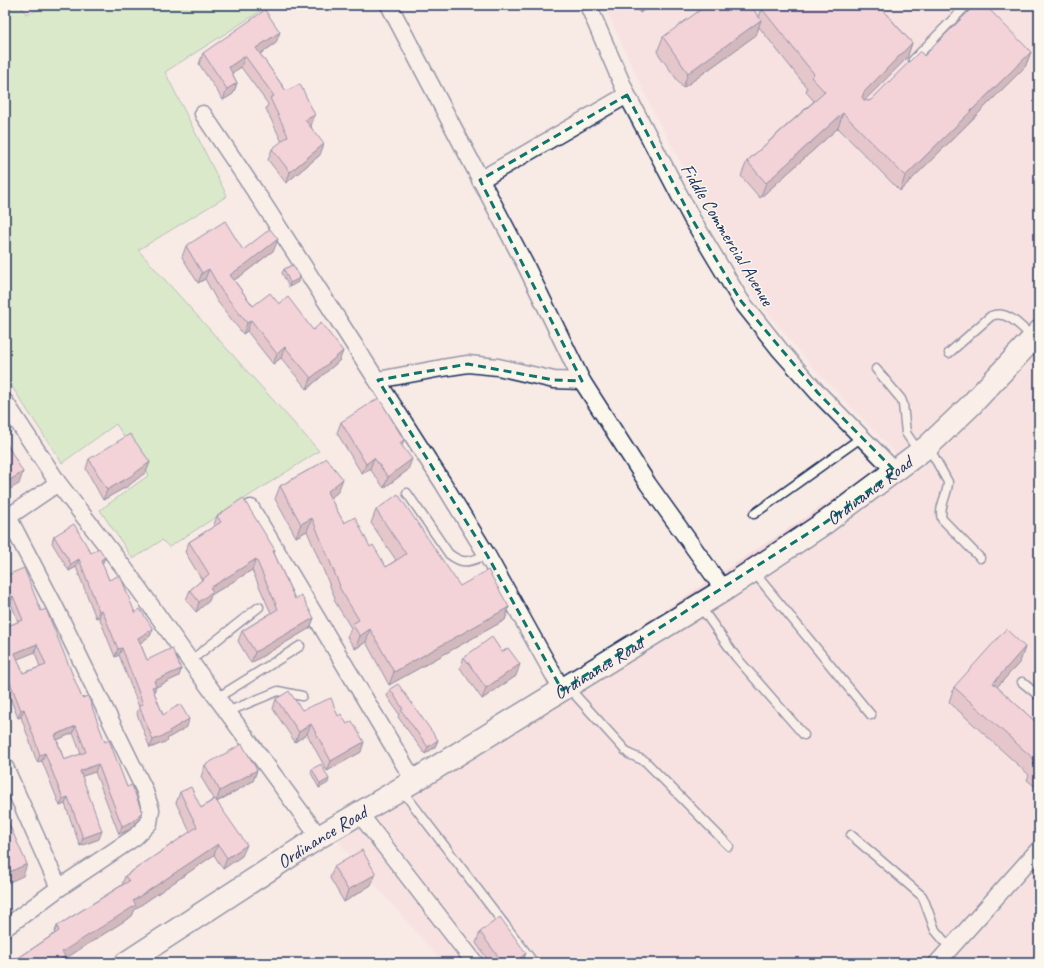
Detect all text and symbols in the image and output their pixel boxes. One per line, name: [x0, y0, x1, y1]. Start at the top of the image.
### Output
street label: Fiddle Commercial Avenue: [675, 159, 780, 312]
street label: Ordinance Road: [822, 449, 919, 531]
street label: Ordinance Road: [549, 630, 650, 705]
street label: Ordinance Road: [273, 799, 374, 874]

